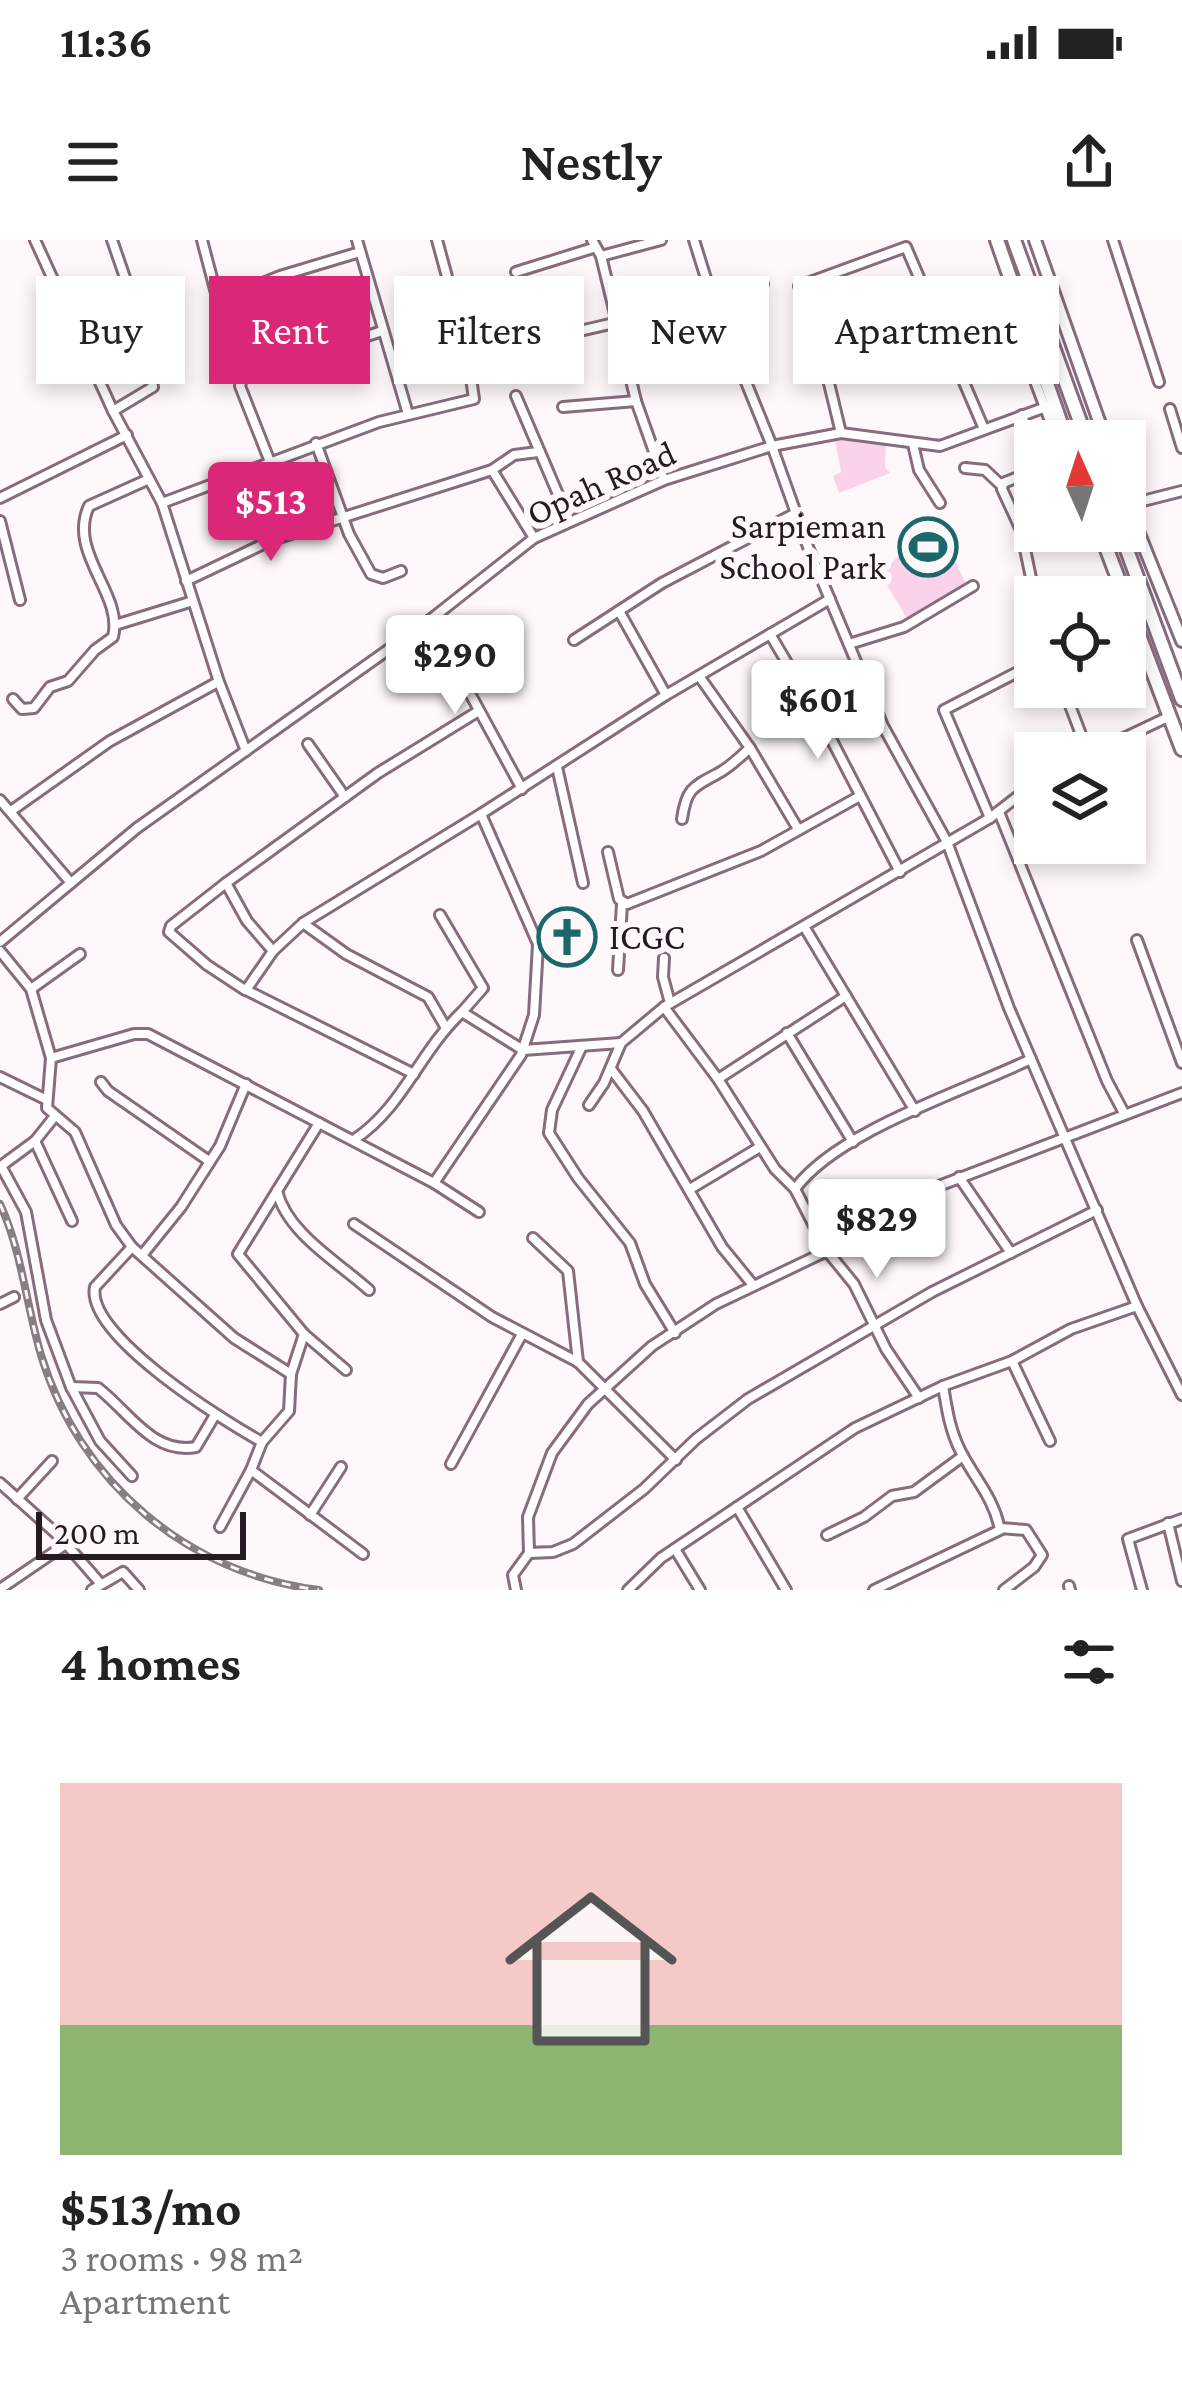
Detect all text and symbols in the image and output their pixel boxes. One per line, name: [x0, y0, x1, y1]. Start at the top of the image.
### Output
text: 11:36: [60, 17, 153, 67]
icon: menu: [60, 129, 126, 195]
icon: share: [1056, 129, 1122, 195]
text: Nestly: [520, 132, 662, 192]
chip: Buy: [36, 276, 185, 384]
chip: Rent: [209, 276, 370, 384]
chip: Filters: [394, 276, 584, 384]
chip: New: [608, 276, 769, 384]
chip: Apartment: [793, 276, 1059, 384]
north arrow: [1014, 420, 1146, 552]
map controls: [1014, 420, 1146, 864]
street label: Opah Road: [520, 432, 682, 534]
pin: $513: [200, 462, 342, 564]
text: $513: [235, 479, 307, 522]
place label: Sarpieman School Park: [719, 506, 887, 587]
sports icon: Sarpieman School Park: [897, 516, 959, 578]
button: locate: [1014, 576, 1146, 708]
pin: $290: [384, 615, 526, 717]
text: $290: [413, 632, 497, 675]
pin: $601: [747, 660, 889, 762]
text: $601: [778, 677, 858, 720]
button: layers: [1014, 732, 1146, 864]
church icon: ICGC: [536, 906, 598, 968]
place label: ICGC: [609, 917, 685, 957]
pin: $829: [806, 1179, 948, 1281]
text: $829: [835, 1196, 919, 1239]
scale bar: [36, 1506, 246, 1559]
text: 200 m: [54, 1514, 140, 1551]
icon: filters: [1056, 1629, 1122, 1695]
text: 4 homes: [60, 1634, 241, 1691]
icon: home: [483, 1861, 699, 2077]
text: $513/mo: [60, 2179, 241, 2236]
text: 3 rooms · 98 m²: [60, 2236, 303, 2279]
text: Apartment: [60, 2279, 230, 2322]

